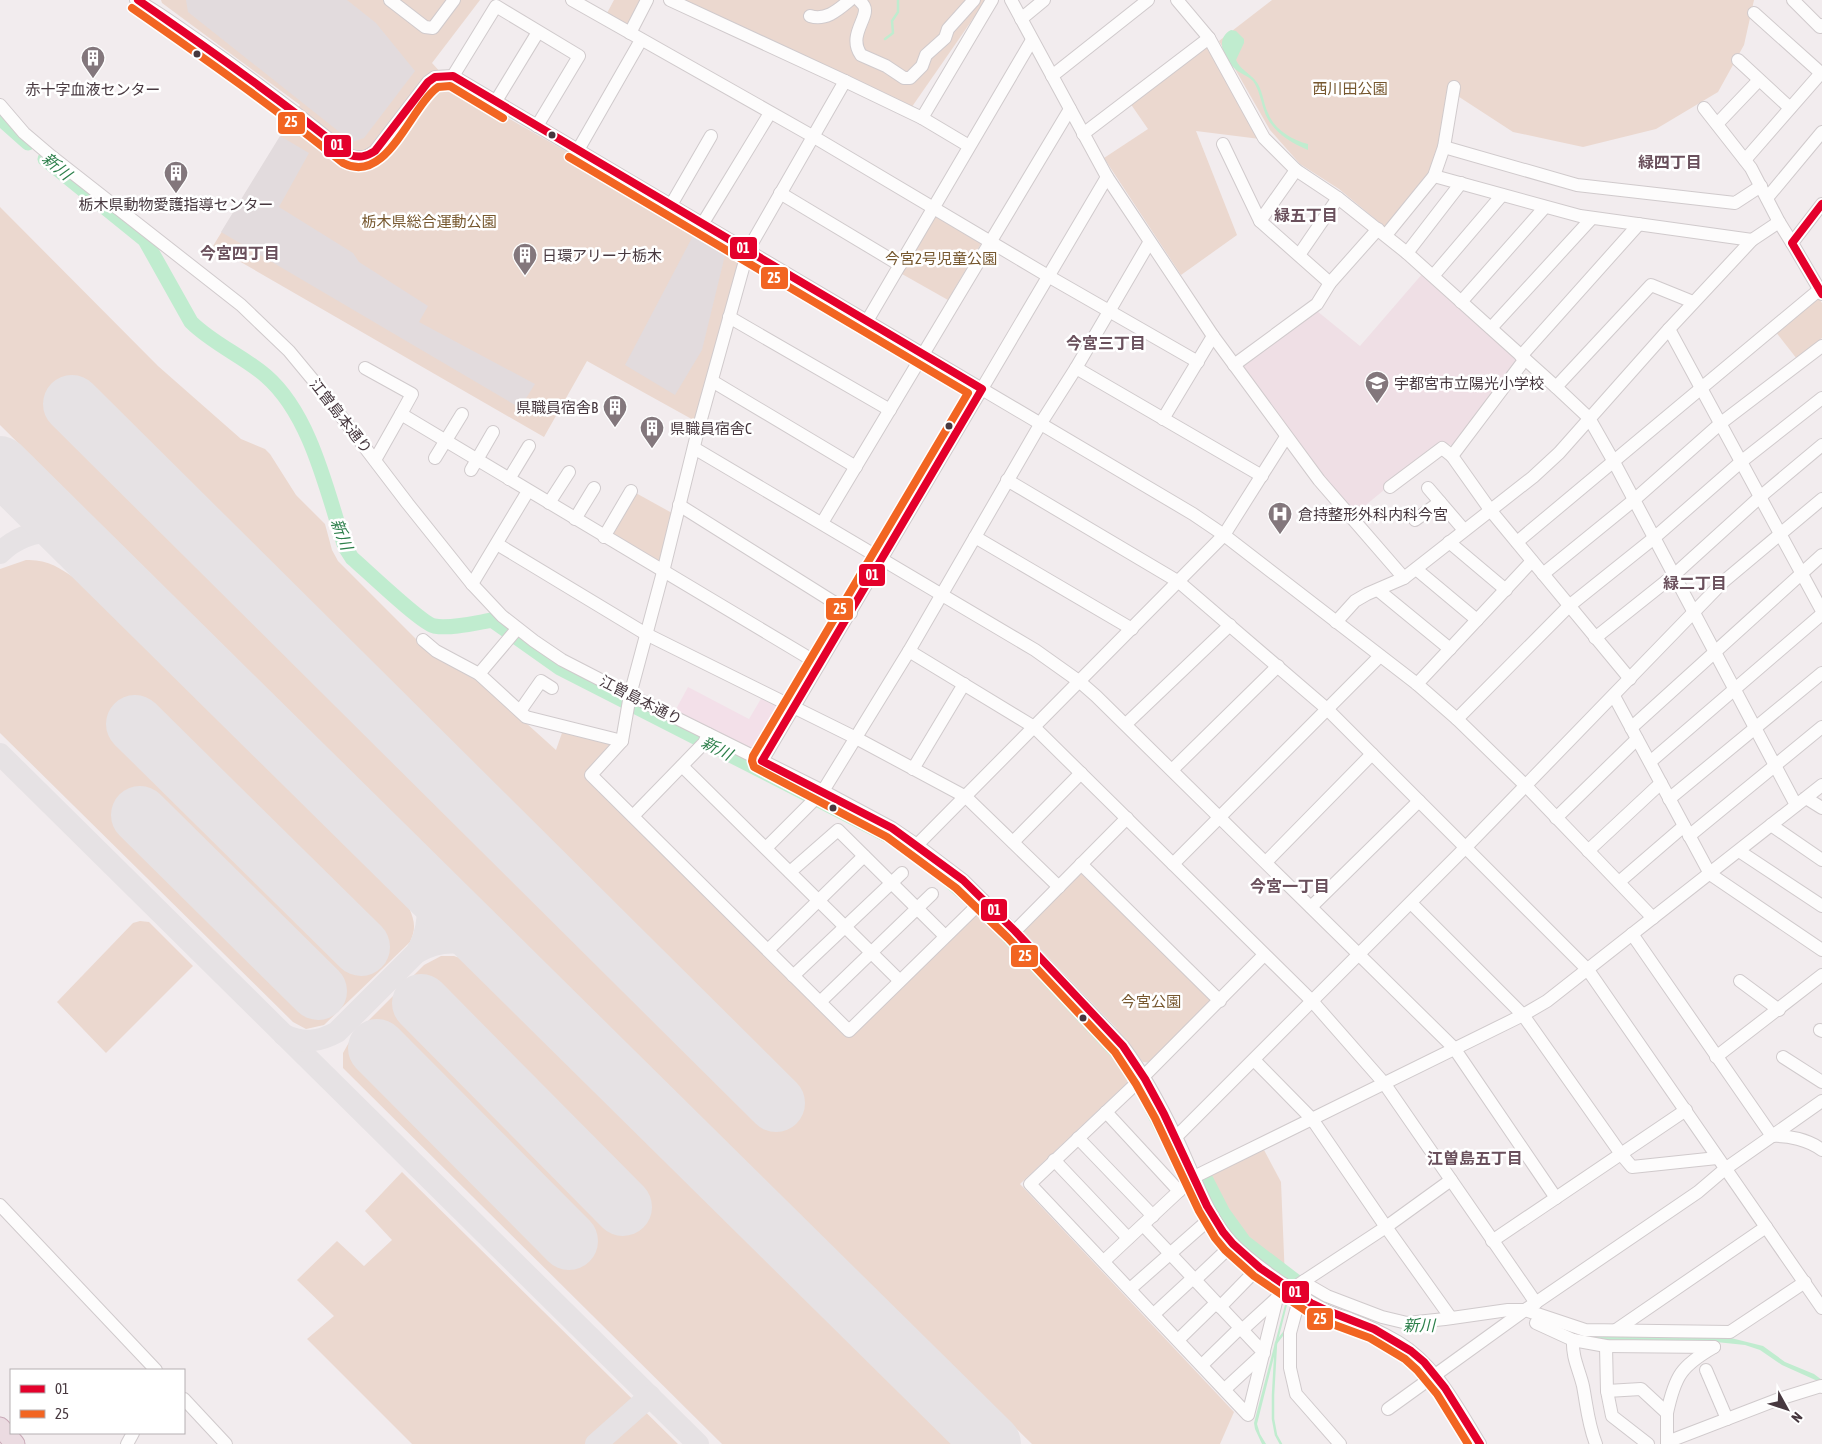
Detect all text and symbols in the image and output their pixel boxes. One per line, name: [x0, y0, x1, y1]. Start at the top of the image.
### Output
building icon: 赤十字血液センター: [80, 45, 106, 79]
unlabelled marker: [192, 49, 202, 59]
park label: 西川田公園: [1312, 80, 1388, 97]
place label: 赤十字血液センター: [25, 81, 161, 98]
line badge: 25: [277, 111, 306, 135]
text: 25: [284, 114, 298, 130]
unlabelled marker: [547, 130, 557, 140]
line badge: 01: [323, 134, 352, 158]
text: 01: [330, 137, 344, 153]
water label: 新川: [39, 149, 77, 184]
district label: 緑四丁目: [1638, 153, 1702, 171]
building icon: 栃木県動物愛護指導センター: [163, 160, 189, 194]
place label: 栃木県動物愛護指導センター: [78, 196, 274, 213]
district label: 緑五丁目: [1274, 206, 1338, 224]
park label: 栃木県総合運動公園: [361, 213, 497, 230]
line badge: 01: [729, 236, 758, 260]
text: 01: [736, 240, 750, 256]
building icon: 日環アリーナ栃木: [512, 242, 538, 276]
district label: 今宮四丁目: [200, 244, 280, 262]
place label: 日環アリーナ栃木: [542, 247, 662, 264]
park label: 今宮2号児童公園: [885, 250, 997, 267]
line badge: 25: [760, 266, 789, 290]
text: 25: [767, 270, 781, 286]
district label: 今宮三丁目: [1066, 334, 1146, 352]
school or university icon: 宇都宮市立陽光小学校: [1364, 370, 1390, 404]
street label: 江曽島本通り: [307, 375, 375, 457]
place label: 宇都宮市立陽光小学校: [1394, 375, 1544, 392]
building icon: 県職員宿舎B: [602, 394, 628, 428]
place label: 県職員宿舎B: [516, 399, 598, 416]
building icon: 県職員宿舎C: [639, 415, 665, 449]
place label: 県職員宿舎C: [670, 420, 752, 437]
unlabelled marker: [944, 421, 954, 431]
hospital icon: 倉持整形外科内科今宮: [1267, 501, 1293, 535]
place label: 倉持整形外科内科今宮: [1298, 506, 1448, 523]
water label: 新川: [328, 516, 357, 554]
line badge: 01: [858, 563, 886, 587]
text: 01: [865, 567, 879, 583]
district label: 緑二丁目: [1663, 574, 1727, 592]
line badge: 25: [825, 597, 854, 621]
text: 25: [833, 601, 847, 617]
street label: 江曽島本通り: [597, 672, 685, 728]
water label: 新川: [699, 733, 737, 764]
unlabelled marker: [828, 803, 838, 813]
district label: 今宮一丁目: [1250, 877, 1330, 895]
line badge: 01: [980, 898, 1008, 922]
text: 01: [987, 902, 1001, 918]
line badge: 25: [1010, 944, 1039, 968]
text: 25: [1018, 948, 1032, 964]
park label: 今宮公園: [1121, 993, 1181, 1010]
unlabelled marker: [1078, 1013, 1088, 1023]
district label: 江曽島五丁目: [1427, 1149, 1523, 1167]
line badge: 01: [1281, 1280, 1310, 1304]
text: 01: [1288, 1284, 1302, 1300]
line badge: 25: [1306, 1307, 1334, 1331]
text: 25: [1313, 1311, 1327, 1327]
water label: 新川: [1403, 1316, 1437, 1334]
legend: [10, 1369, 185, 1434]
text: 01: [55, 1380, 69, 1397]
north arrow: [1762, 1384, 1812, 1434]
text: 25: [55, 1405, 69, 1422]
text: N: [1788, 1409, 1806, 1426]

